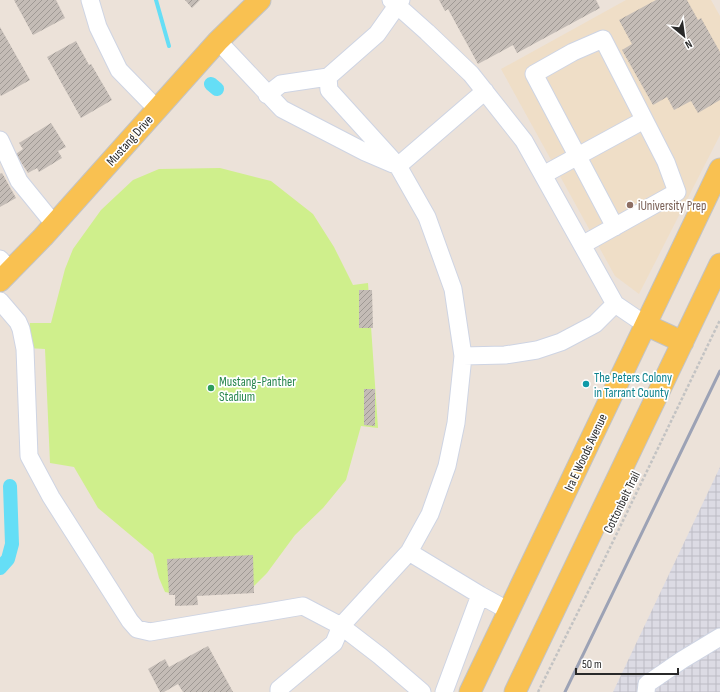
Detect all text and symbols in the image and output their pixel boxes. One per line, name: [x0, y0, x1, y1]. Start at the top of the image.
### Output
north arrow: [664, 16, 704, 56]
text: N: [683, 37, 694, 51]
street label: Mustang Drive: [103, 112, 157, 169]
place label: iUniversity Prep: [638, 198, 706, 214]
marker: iUniversity Prep: [625, 200, 635, 210]
place label: The Peters Colony in Tarrant County: [594, 370, 672, 401]
place label: Mustang-Panther Stadium: [219, 374, 296, 405]
marker: The Peters Colony in Tarrant County: [581, 379, 591, 389]
marker: Mustang-Panther Stadium: [206, 383, 216, 393]
street label: Ira E Woods Avenue: [561, 411, 611, 494]
street label: Cottonbelt Trail: [600, 469, 644, 536]
scale bar: [576, 650, 678, 676]
text: 50 m: [582, 657, 602, 672]

